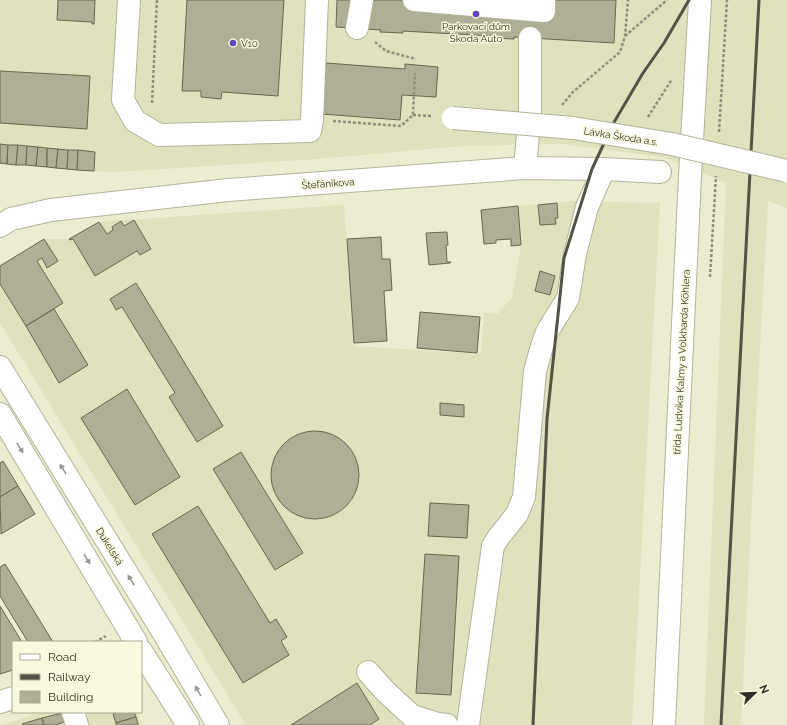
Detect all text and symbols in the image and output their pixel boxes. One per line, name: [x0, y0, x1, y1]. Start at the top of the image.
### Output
marker: Parkovací dům Škoda Auto: [471, 9, 481, 19]
place label: Parkovací dům Škoda Auto: [442, 21, 510, 44]
marker: V10: [228, 38, 238, 48]
place label: V10: [241, 38, 258, 49]
street label: Lávka Škoda a.s.: [583, 125, 659, 148]
street label: Štefánikova: [301, 176, 355, 191]
street label: třída Ludvíka Kalmy a Volkharda Köhlera: [671, 269, 692, 455]
one-way arrow: [16, 443, 24, 453]
one-way arrow: [59, 463, 66, 475]
street label: Dukelská: [94, 525, 125, 567]
one-way arrow: [83, 553, 90, 565]
one-way arrow: [127, 575, 135, 585]
legend: [12, 641, 142, 713]
text: Road: [48, 650, 77, 664]
text: Railway: [48, 670, 91, 684]
north arrow: [735, 673, 775, 713]
text: N: [756, 683, 771, 696]
one-way arrow: [194, 685, 201, 697]
text: Building: [48, 690, 94, 704]

